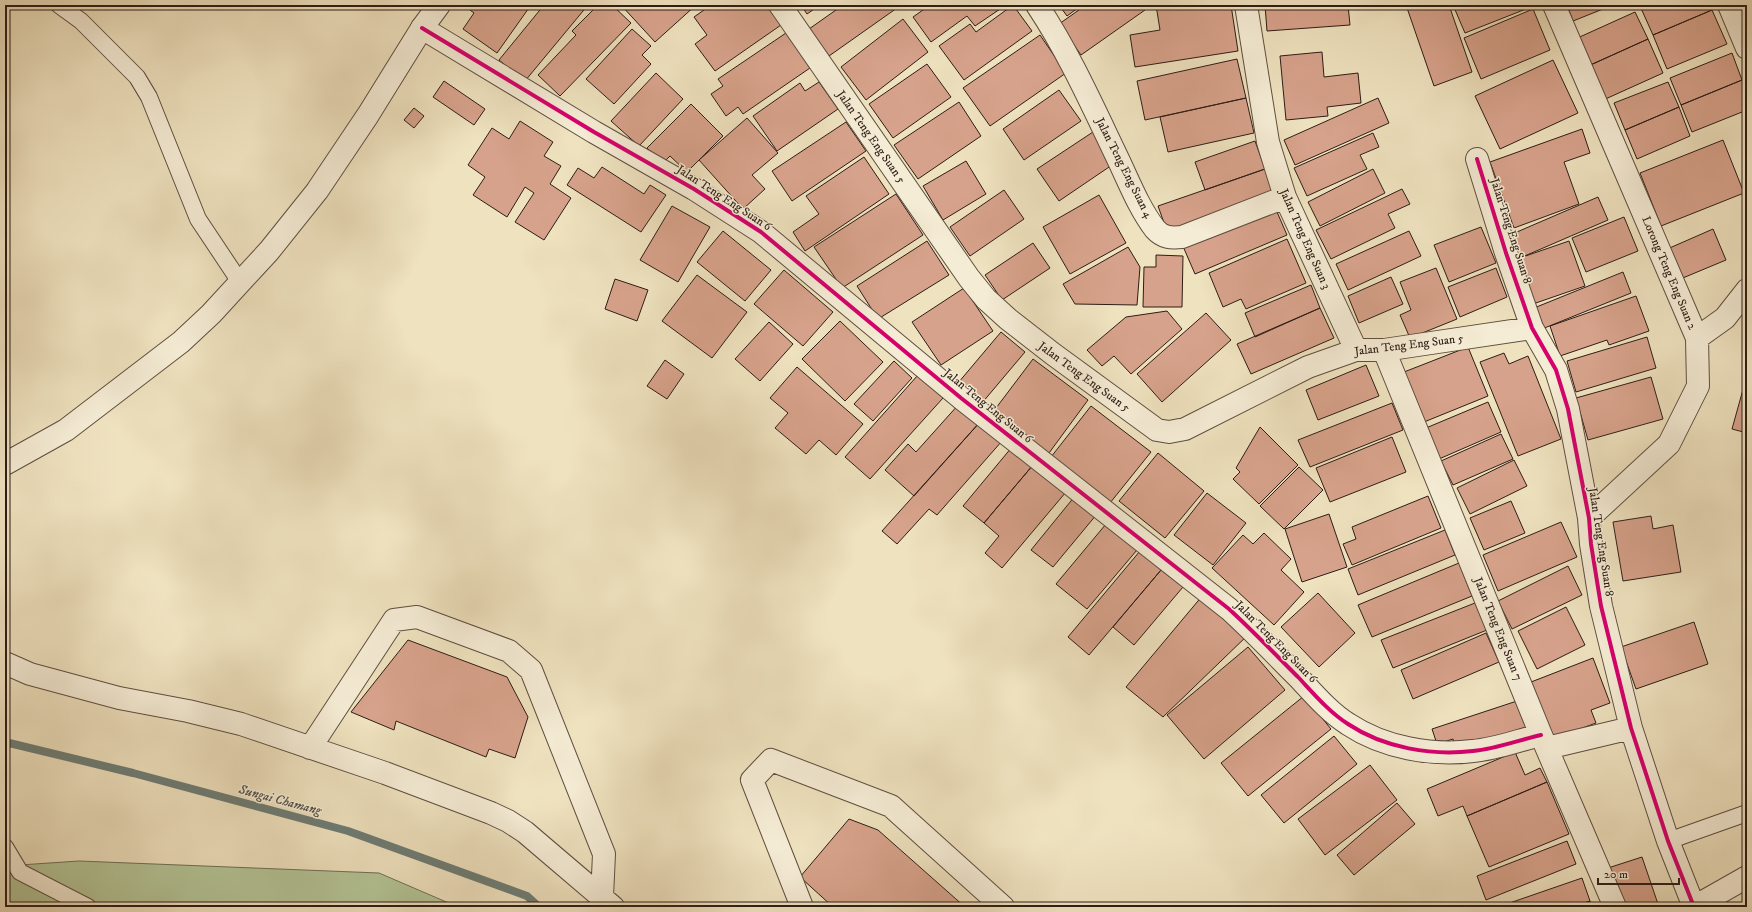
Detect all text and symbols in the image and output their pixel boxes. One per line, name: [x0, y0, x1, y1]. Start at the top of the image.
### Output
street label: Jalan Teng Eng Suan 5: [833, 87, 909, 186]
street label: Jalan Teng Eng Suan 4: [1092, 114, 1156, 222]
street label: Jalan Teng Eng Suan 6: [673, 161, 775, 235]
street label: Jalan Teng Eng Suan 8: [1487, 175, 1535, 286]
street label: Jalan Teng Eng Suan 3: [1276, 186, 1334, 292]
street label: Lorong Teng Eng Suan 2: [1638, 214, 1700, 332]
street label: Jalan Teng Eng Suan 5: [1353, 331, 1464, 359]
street label: Jalan Teng Eng Suan 5: [1034, 338, 1133, 415]
street label: Jalan Teng Eng Suan 6: [940, 365, 1036, 447]
street label: Jalan Teng Eng Suan 8: [1585, 486, 1617, 597]
street label: Jalan Teng Eng Suan 7: [1470, 574, 1526, 683]
street label: Jalan Teng Eng Suan 6: [1231, 597, 1321, 687]
water label: Sungai Chamang: [236, 781, 325, 819]
scale bar: [1598, 860, 1679, 886]
text: 20 m: [1604, 867, 1628, 882]

